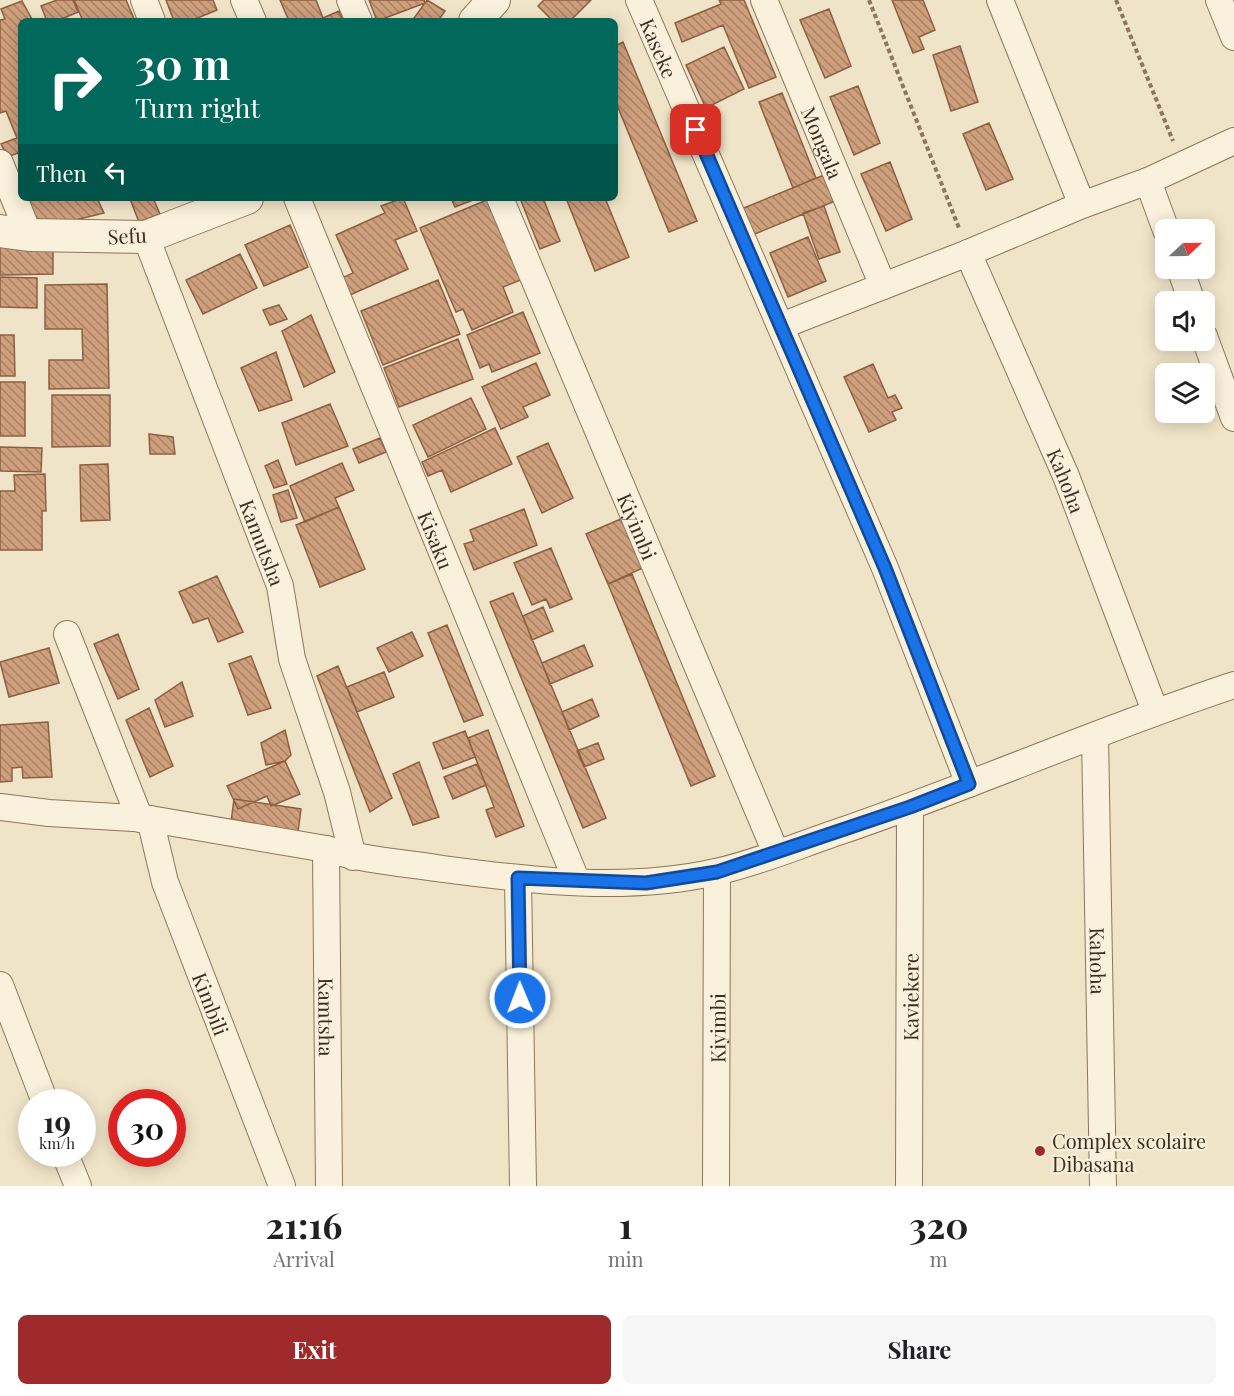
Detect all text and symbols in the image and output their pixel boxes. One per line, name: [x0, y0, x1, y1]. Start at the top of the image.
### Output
street label: Kaseke: [635, 14, 685, 82]
text: 30 m: [135, 35, 230, 91]
icon: right: [36, 42, 114, 120]
text: Turn right: [135, 89, 260, 125]
street label: Mongala: [796, 102, 850, 182]
pin: [670, 104, 721, 155]
icon: arrive: [679, 113, 712, 146]
icon: left: [99, 156, 132, 189]
text: Then: [36, 158, 87, 188]
north arrow: [1155, 219, 1215, 279]
map controls: [1155, 219, 1215, 423]
street label: Sefu: [107, 220, 148, 250]
button: sound: [1155, 291, 1215, 351]
button: layers: [1155, 363, 1215, 423]
street label: Kahoha: [1042, 444, 1092, 516]
street label: Kiyimbi: [612, 489, 664, 564]
street label: Kamutsha: [234, 495, 292, 589]
street label: Kisaku: [413, 506, 461, 573]
street label: Kahoha: [1085, 927, 1113, 995]
street label: Kaviekere: [896, 953, 923, 1041]
position arrow: [488, 966, 552, 1030]
street label: Kimbili: [187, 968, 236, 1039]
street label: Kamtsha: [314, 978, 341, 1056]
street label: Kiyimbi: [703, 993, 730, 1063]
speed limit sign: 30: [108, 1089, 186, 1167]
text: 19: [43, 1101, 71, 1141]
place label: Complex scolaire Dibasana: [1052, 1127, 1206, 1177]
text: km/h: [39, 1133, 75, 1153]
marker: Complex scolaire Dibasana: [1033, 1144, 1047, 1158]
text: 21:16: [265, 1200, 342, 1248]
text: 1: [619, 1200, 633, 1248]
text: 320: [909, 1200, 969, 1248]
text: Arrival: [273, 1245, 335, 1272]
text: min: [608, 1245, 643, 1272]
text: m: [930, 1245, 948, 1272]
button: Exit: [18, 1315, 611, 1384]
button: Share: [623, 1315, 1216, 1384]

